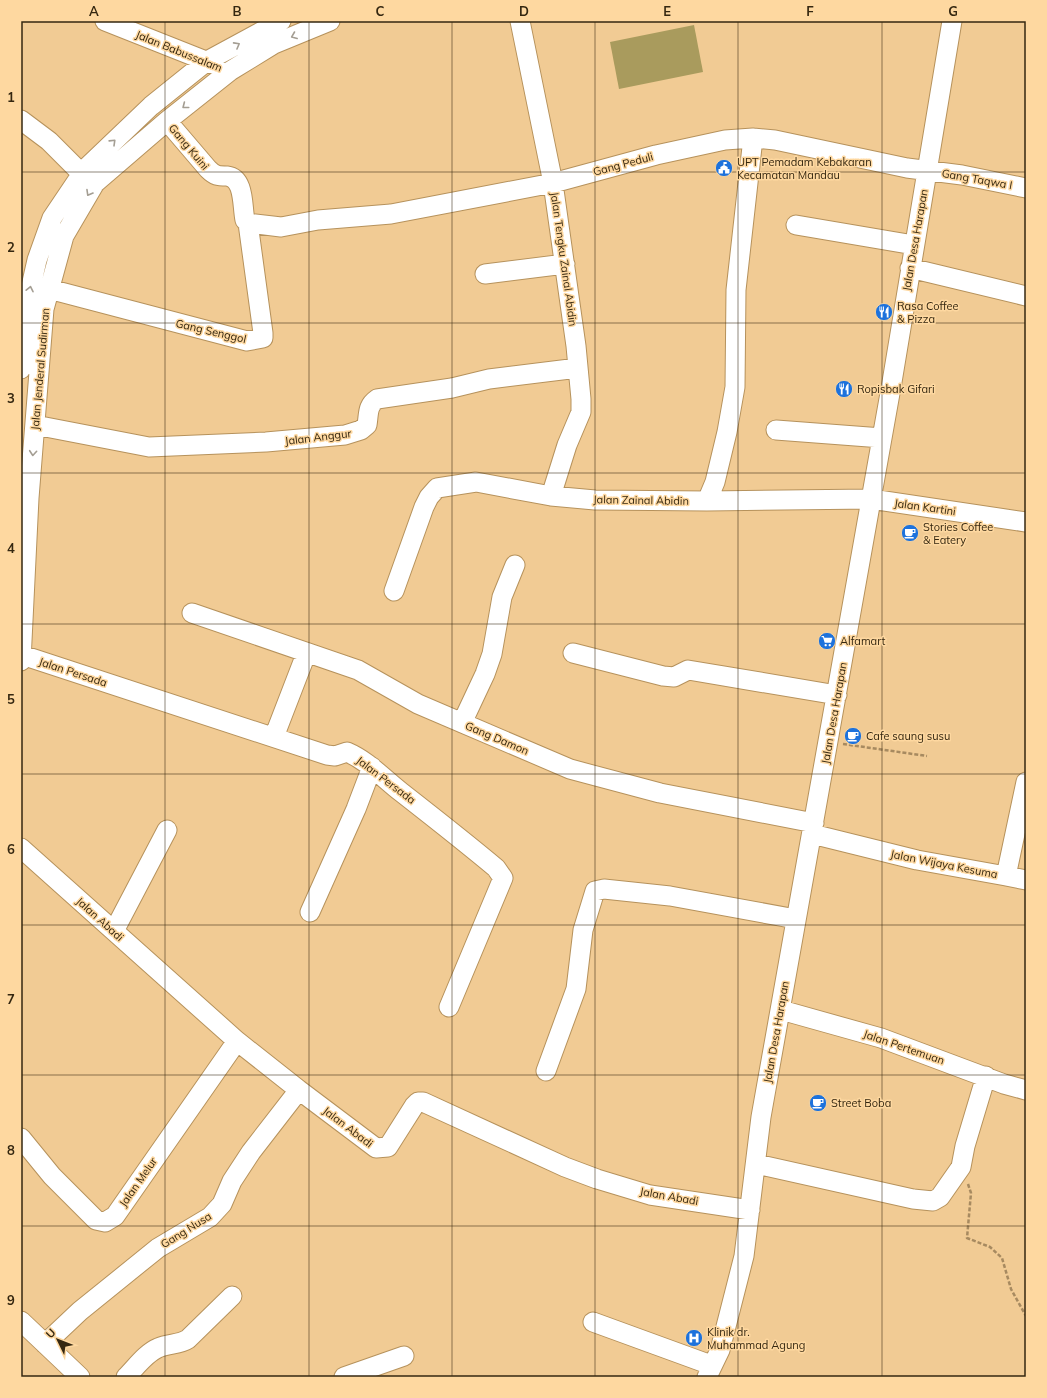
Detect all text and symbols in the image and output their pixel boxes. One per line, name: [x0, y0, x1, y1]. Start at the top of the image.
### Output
text: A: [89, 3, 99, 19]
text: B: [233, 3, 242, 19]
text: C: [376, 3, 385, 19]
text: D: [519, 3, 529, 19]
text: E: [663, 3, 671, 19]
text: F: [806, 3, 814, 19]
text: G: [948, 3, 958, 19]
street label: Jalan Babussalam: [134, 27, 224, 75]
one-way arrow: [291, 31, 298, 39]
one-way arrow: [232, 42, 240, 49]
text: 1: [7, 89, 15, 105]
one-way arrow: [183, 102, 190, 109]
street label: Gang Kuini: [166, 121, 212, 173]
one-way arrow: [108, 140, 116, 147]
street label: Gang Peduli: [591, 149, 655, 179]
place label: UPT Pemadam Kebakaran Kecamatan Mandau: [737, 155, 872, 182]
public building icon: UPT Pemadam Kebakaran Kecamatan Mandau: [714, 158, 734, 178]
street label: Gang Taqwa I: [941, 166, 1013, 192]
street label: Jalan Desa Harapan: [899, 188, 931, 292]
one-way arrow: [87, 189, 94, 196]
street label: Jalan Tengku Zainal Abidin: [548, 191, 580, 327]
text: 2: [7, 239, 15, 255]
one-way arrow: [26, 286, 34, 292]
place label: Rasa Coffee & Pizza: [897, 299, 959, 326]
restaurant icon: Rasa Coffee & Pizza: [874, 302, 894, 322]
street label: Jalan Jenderal Sudirman: [28, 307, 52, 431]
street label: Gang Senggol: [174, 316, 248, 346]
restaurant icon: Ropisbak Gifari: [834, 379, 854, 399]
place label: Ropisbak Gifari: [857, 382, 935, 396]
text: 3: [7, 390, 15, 406]
street label: Jalan Anggur: [284, 426, 352, 448]
one-way arrow: [28, 450, 37, 456]
street label: Jalan Zainal Abidin: [593, 492, 689, 508]
street label: Jalan Kartini: [893, 496, 957, 518]
place label: Stories Coffee & Eatery: [923, 520, 993, 547]
cafe icon: Stories Coffee & Eatery: [900, 523, 920, 543]
text: 4: [7, 540, 15, 556]
supermarket icon: Alfamart: [817, 631, 837, 651]
place label: Alfamart: [840, 634, 886, 648]
street label: Jalan Persada: [37, 654, 109, 690]
street label: Jalan Desa Harapan: [818, 661, 850, 765]
text: 5: [7, 691, 15, 707]
street label: Gang Damon: [463, 718, 531, 758]
cafe icon: Cafe saung susu: [843, 726, 863, 746]
place label: Cafe saung susu: [866, 729, 950, 743]
street label: Jalan Persada: [353, 753, 419, 807]
text: 6: [7, 841, 15, 857]
street label: Jalan Wijaya Kesuma: [889, 847, 999, 881]
street label: Jalan Abadi: [73, 894, 127, 944]
street label: Jalan Desa Harapan: [760, 980, 792, 1084]
text: 7: [7, 991, 15, 1007]
street label: Jalan Pertemuan: [862, 1027, 946, 1067]
cafe icon: Street Boba: [808, 1093, 828, 1113]
place label: Street Boba: [831, 1096, 891, 1110]
street label: Jalan Abadi: [320, 1104, 376, 1150]
text: 8: [7, 1142, 15, 1158]
street label: Jalan Melur: [116, 1155, 160, 1209]
street label: Jalan Abadi: [639, 1184, 699, 1208]
street label: Gang Nusa: [158, 1209, 214, 1251]
text: 9: [7, 1292, 15, 1308]
north arrow: [38, 1320, 78, 1360]
text: U: [43, 1325, 59, 1341]
place label: Klinik dr. Muhammad Agung: [707, 1325, 805, 1352]
hospital icon: Klinik dr. Muhammad Agung: [684, 1328, 704, 1348]

